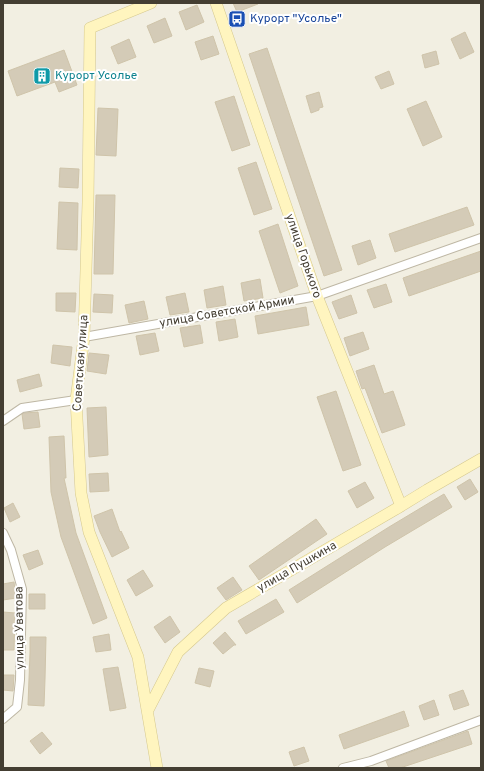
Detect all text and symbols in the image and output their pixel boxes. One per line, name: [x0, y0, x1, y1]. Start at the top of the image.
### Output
bus stop icon: Курорт "Усолье": [227, 9, 247, 29]
place label: Курорт "Усолье": [250, 11, 342, 27]
building icon: Курорт Усолье: [32, 66, 52, 86]
place label: Курорт Усолье: [55, 68, 137, 84]
street label: улица Горького: [281, 212, 325, 301]
street label: улица Советской Армии: [158, 292, 296, 332]
street label: Советская улица: [70, 314, 92, 412]
street label: улица Пушкина: [254, 538, 340, 596]
street label: улица Уватова: [11, 586, 29, 670]

